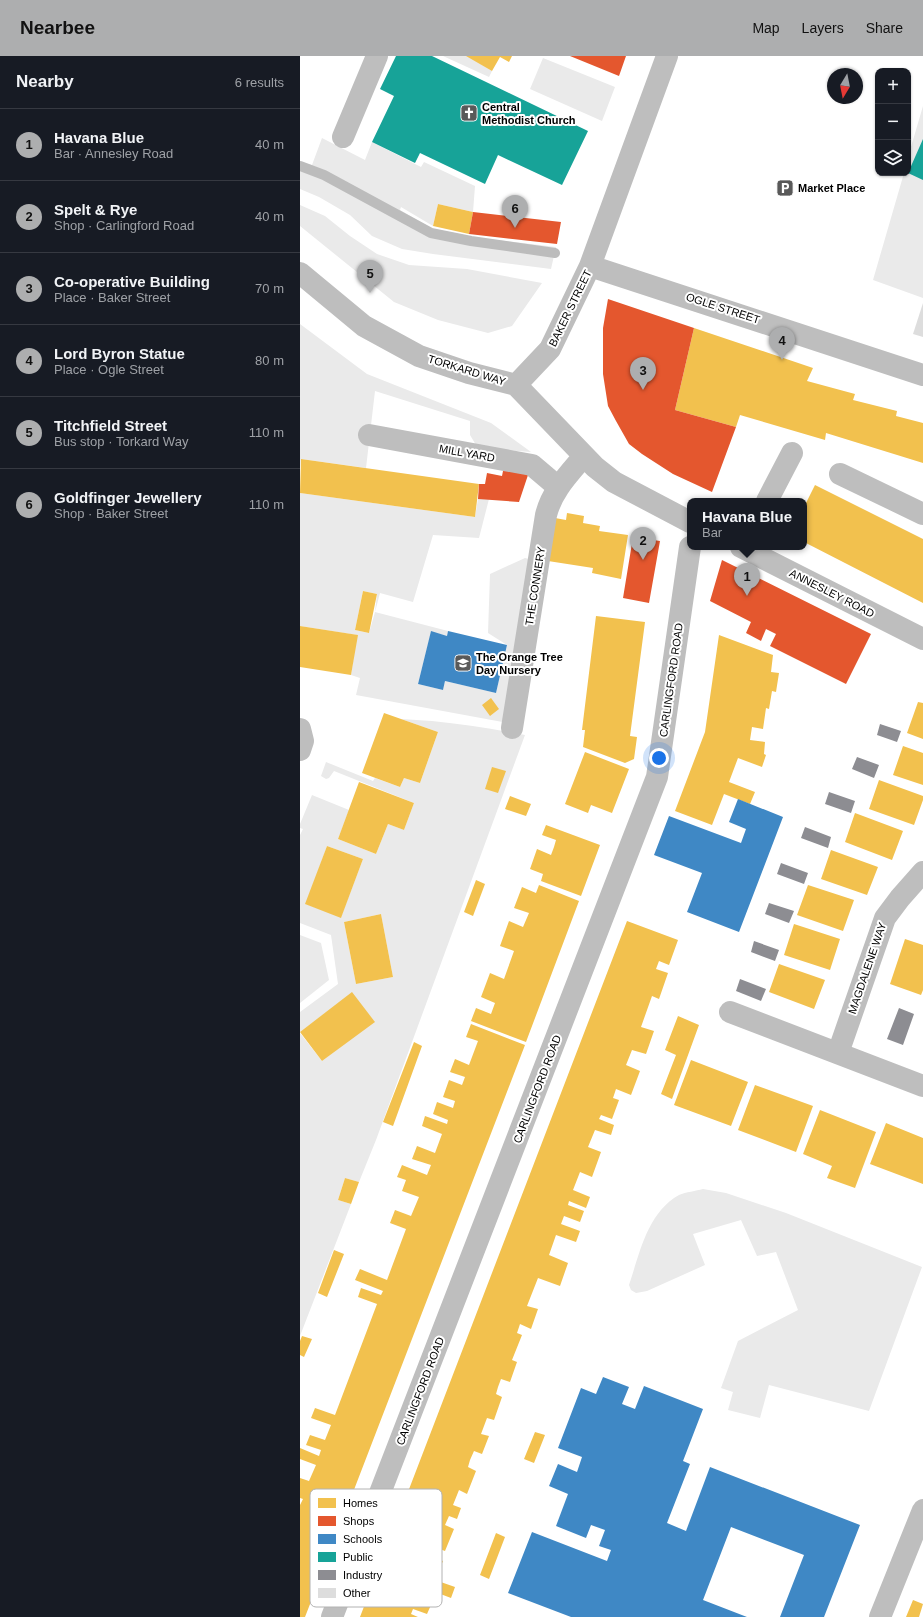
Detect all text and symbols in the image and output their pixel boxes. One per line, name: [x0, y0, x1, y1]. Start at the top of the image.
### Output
text: Nearbee: [20, 17, 95, 38]
text: Map: [752, 20, 780, 36]
text: Layers: [802, 20, 844, 36]
text: Share: [866, 20, 903, 36]
north arrow: [827, 68, 863, 104]
map controls: [875, 68, 911, 176]
button: +: [875, 68, 911, 104]
text: Nearby: [16, 72, 74, 91]
text: 6 results: [235, 75, 284, 90]
place label: Central Methodist Church: [482, 101, 576, 126]
church icon: Central Methodist Church: [459, 103, 479, 123]
button: −: [875, 104, 911, 140]
text: Havana Blue: [54, 129, 144, 146]
text: 1: [25, 137, 33, 152]
text: 40 m: [255, 137, 284, 152]
button: layers: [875, 140, 911, 176]
text: Bar · Annesley Road: [54, 146, 173, 161]
parking icon: Market Place: [775, 178, 795, 198]
place label: Market Place: [798, 182, 865, 194]
pin: 6: [502, 195, 528, 228]
text: Spelt & Rye: [54, 201, 137, 218]
text: 2: [25, 209, 33, 224]
text: 40 m: [255, 209, 284, 224]
text: Shop · Carlingford Road: [54, 218, 194, 233]
pin: 5: [357, 260, 383, 293]
street label: BAKER STREET: [546, 267, 594, 348]
text: Co-operative Building: [54, 273, 210, 290]
text: 3: [25, 281, 33, 296]
text: 70 m: [255, 281, 284, 296]
text: Place · Baker Street: [54, 290, 170, 305]
street label: OGLE STREET: [685, 290, 762, 326]
pin: 4: [769, 327, 795, 360]
text: Lord Byron Statue: [54, 345, 185, 362]
street label: TORKARD WAY: [427, 352, 508, 388]
text: 4: [25, 353, 33, 368]
text: 80 m: [255, 353, 284, 368]
pin: 3: [630, 357, 656, 390]
text: Place · Ogle Street: [54, 362, 164, 377]
text: Titchfield Street: [54, 417, 167, 434]
text: 5: [25, 425, 33, 440]
text: 110 m: [249, 425, 284, 440]
text: Bus stop · Torkard Way: [54, 434, 188, 449]
street label: MILL YARD: [438, 442, 496, 464]
text: Goldfinger Jewellery: [54, 489, 202, 506]
text: 6: [25, 497, 33, 512]
text: 110 m: [249, 497, 284, 512]
popup: [687, 498, 807, 550]
text: Shop · Baker Street: [54, 506, 168, 521]
text: Havana Blue: [702, 508, 792, 525]
text: Bar: [702, 525, 722, 540]
pin: 2: [630, 527, 656, 560]
street label: THE CONNERY: [523, 545, 547, 626]
pin: 1: [734, 563, 760, 596]
street label: ANNESLEY ROAD: [788, 566, 876, 620]
street label: CARLINGFORD ROAD: [657, 622, 685, 738]
place label: The Orange Tree Day Nursery: [476, 651, 563, 676]
school or university icon: The Orange Tree Day Nursery: [453, 653, 473, 673]
your location: [649, 748, 669, 768]
street label: MAGDALENE WAY: [846, 920, 889, 1015]
street label: CARLINGFORD ROAD: [511, 1033, 563, 1145]
street label: CARLINGFORD ROAD: [394, 1335, 446, 1447]
legend: [310, 1489, 442, 1607]
text: Homes: [343, 1497, 378, 1509]
text: Shops: [343, 1515, 375, 1527]
text: Schools: [343, 1533, 383, 1545]
text: Public: [343, 1551, 373, 1563]
text: Industry: [343, 1569, 383, 1581]
text: Other: [343, 1587, 371, 1599]

